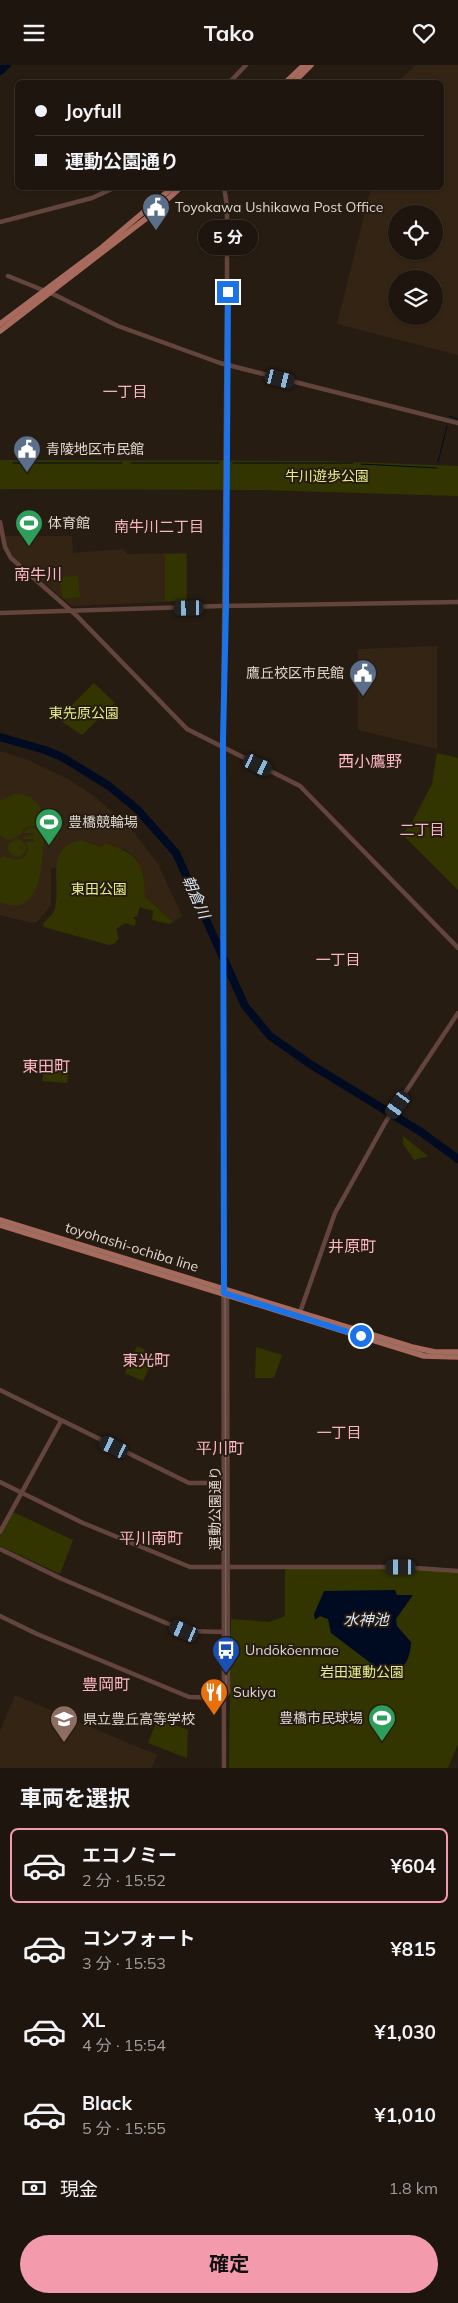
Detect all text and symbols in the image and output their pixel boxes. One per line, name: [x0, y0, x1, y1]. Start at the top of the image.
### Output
icon: menu: [20, 19, 48, 47]
text: Tako: [204, 19, 254, 47]
icon: heart: [410, 19, 438, 47]
text: Joyfull: [65, 99, 122, 123]
text: 運動公園通り: [65, 149, 179, 173]
public building icon: Toyokawa Ushikawa Post Office: [141, 192, 171, 231]
place label: Toyokawa Ushikawa Post Office: [175, 198, 383, 216]
map controls: [388, 205, 443, 325]
button: locate: [388, 205, 443, 260]
callout: 5 分: [198, 219, 258, 255]
text: 5 分: [213, 227, 243, 247]
button: layers: [388, 270, 443, 325]
route end: [217, 281, 239, 303]
car: [263, 368, 296, 390]
district label: 一丁目: [102, 382, 148, 401]
public building icon: 青陵地区市民館: [12, 434, 42, 473]
place label: 青陵地区市民館: [46, 440, 144, 458]
park label: 牛川遊歩公園: [285, 467, 369, 485]
sports icon: 体育館: [14, 508, 44, 547]
place label: 体育館: [48, 514, 90, 532]
district label: 南牛川二丁目: [114, 517, 204, 536]
district label: 南牛川: [14, 564, 62, 584]
car: [173, 600, 204, 616]
public building icon: 鷹丘校区市民館: [348, 658, 378, 697]
place label: 鷹丘校区市民館: [246, 664, 344, 682]
park label: 東先原公園: [49, 704, 119, 722]
district label: 西小鷹野: [338, 751, 402, 771]
car: [241, 752, 274, 778]
sports icon: 豊橋競輪場: [34, 807, 64, 846]
place label: 豊橋競輪場: [68, 813, 138, 831]
district label: 二丁目: [399, 820, 445, 839]
water label: 朝倉川: [179, 872, 215, 923]
park label: 東田公園: [71, 880, 127, 898]
district label: 一丁目: [315, 950, 361, 969]
district label: 東田町: [22, 1056, 70, 1076]
car: [383, 1088, 412, 1122]
street label: toyohashi-ochiba line: [63, 1218, 201, 1276]
district label: 井原町: [328, 1236, 376, 1256]
route start: [350, 1325, 372, 1347]
district label: 東光町: [122, 1350, 170, 1370]
district label: 一丁目: [316, 1423, 362, 1442]
car: [97, 1434, 130, 1460]
district label: 平川町: [196, 1438, 244, 1458]
street label: 運動公園通り: [206, 1466, 224, 1550]
district label: 平川南町: [119, 1528, 183, 1548]
car: [386, 1560, 416, 1575]
water label: 水神池: [343, 1610, 390, 1629]
car: [167, 1618, 200, 1644]
bus stop icon: Undōkōenmae: [211, 1635, 241, 1674]
place label: Undōkōenmae: [245, 1641, 339, 1659]
park label: 岩田運動公園: [320, 1663, 404, 1681]
district label: 豊岡町: [82, 1674, 130, 1694]
restaurant icon: Sukiya: [199, 1677, 229, 1716]
place label: Sukiya: [233, 1683, 276, 1701]
sports icon: 豊橋市民球場: [367, 1703, 397, 1742]
school or university icon: 県立豊丘高等学校: [49, 1704, 79, 1743]
place label: 豊橋市民球場: [279, 1709, 363, 1727]
place label: 県立豊丘高等学校: [83, 1710, 195, 1728]
text: 車両を選択: [20, 1784, 130, 1812]
icon: car: [22, 1843, 67, 1888]
text: エコノミー: [82, 1843, 177, 1867]
text: ¥604: [390, 1854, 436, 1878]
text: 2 分 · 15:52: [82, 1870, 166, 1890]
icon: car: [22, 1926, 67, 1971]
text: コンフォート: [82, 1926, 195, 1950]
text: ¥815: [390, 1937, 436, 1961]
text: 3 分 · 15:53: [82, 1953, 166, 1973]
text: XL: [82, 2008, 105, 2032]
icon: car: [22, 2009, 67, 2054]
text: ¥1,030: [374, 2020, 436, 2044]
text: 4 分 · 15:54: [82, 2035, 166, 2055]
text: Black: [82, 2091, 132, 2115]
icon: car: [22, 2092, 67, 2137]
text: ¥1,010: [374, 2103, 436, 2127]
text: 5 分 · 15:55: [82, 2118, 166, 2138]
icon: cash: [20, 2174, 48, 2202]
text: 現金: [60, 2177, 98, 2201]
text: 1.8 km: [389, 2178, 438, 2198]
button: 確定: [20, 2235, 438, 2293]

